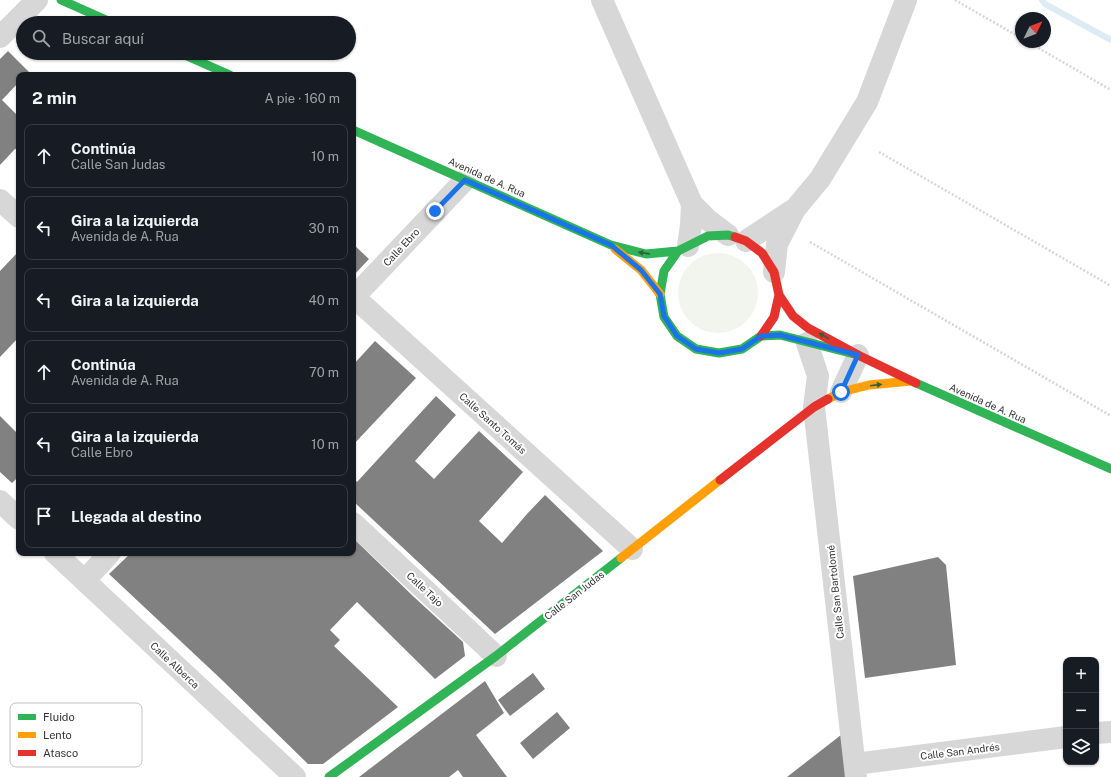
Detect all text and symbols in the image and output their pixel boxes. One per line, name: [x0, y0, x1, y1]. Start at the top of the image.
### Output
north arrow: [1015, 12, 1051, 48]
search box: [16, 16, 356, 60]
icon: search: [30, 27, 52, 49]
text: Buscar aquí: [62, 30, 144, 47]
text: 2 min: [32, 88, 77, 108]
text: A pie · 160 m: [264, 91, 340, 106]
text: Continúa: [71, 140, 136, 157]
icon: ahead: [33, 145, 55, 167]
text: 10 m: [311, 149, 339, 164]
street label: Avenida de A. Rua: [447, 155, 527, 199]
text: Calle San Judas: [71, 157, 165, 172]
route end: [426, 202, 444, 220]
text: Gira a la izquierda: [71, 212, 199, 229]
icon: left: [33, 217, 55, 239]
text: 30 m: [309, 221, 339, 236]
street label: Calle Ebro: [380, 225, 422, 268]
text: Avenida de A. Rua: [71, 229, 179, 244]
one-way arrow: [638, 249, 650, 256]
icon: left: [33, 289, 55, 311]
text: Gira a la izquierda: [71, 292, 199, 309]
text: 40 m: [308, 293, 339, 308]
one-way arrow: [818, 333, 830, 340]
text: Continúa: [71, 356, 136, 373]
icon: ahead: [33, 361, 55, 383]
text: 70 m: [309, 365, 339, 380]
text: Avenida de A. Rua: [71, 373, 179, 388]
one-way arrow: [870, 381, 882, 388]
street label: Avenida de A. Rua: [948, 381, 1028, 425]
route start: [832, 383, 850, 401]
street label: Calle Santo Tomás: [457, 390, 529, 456]
text: Gira a la izquierda: [71, 428, 199, 445]
icon: left: [33, 433, 55, 455]
text: 10 m: [311, 437, 339, 452]
text: Calle Ebro: [71, 445, 133, 460]
icon: arrive: [33, 505, 55, 527]
text: Llegada al destino: [71, 508, 202, 525]
street label: Calle San Bartolomé: [824, 544, 846, 640]
street label: Calle San Judas: [542, 568, 606, 622]
street label: Calle Tajo: [404, 569, 446, 609]
street label: Calle Alberca: [148, 639, 202, 691]
map controls: [1063, 657, 1099, 765]
button: +: [1063, 657, 1099, 693]
button: −: [1063, 693, 1099, 729]
legend: [10, 703, 142, 767]
text: Fluido: [43, 711, 75, 723]
text: Lento: [43, 729, 72, 741]
button: layers: [1063, 729, 1099, 765]
street label: Calle San Andrés: [920, 740, 1000, 762]
text: Atasco: [43, 747, 78, 759]

